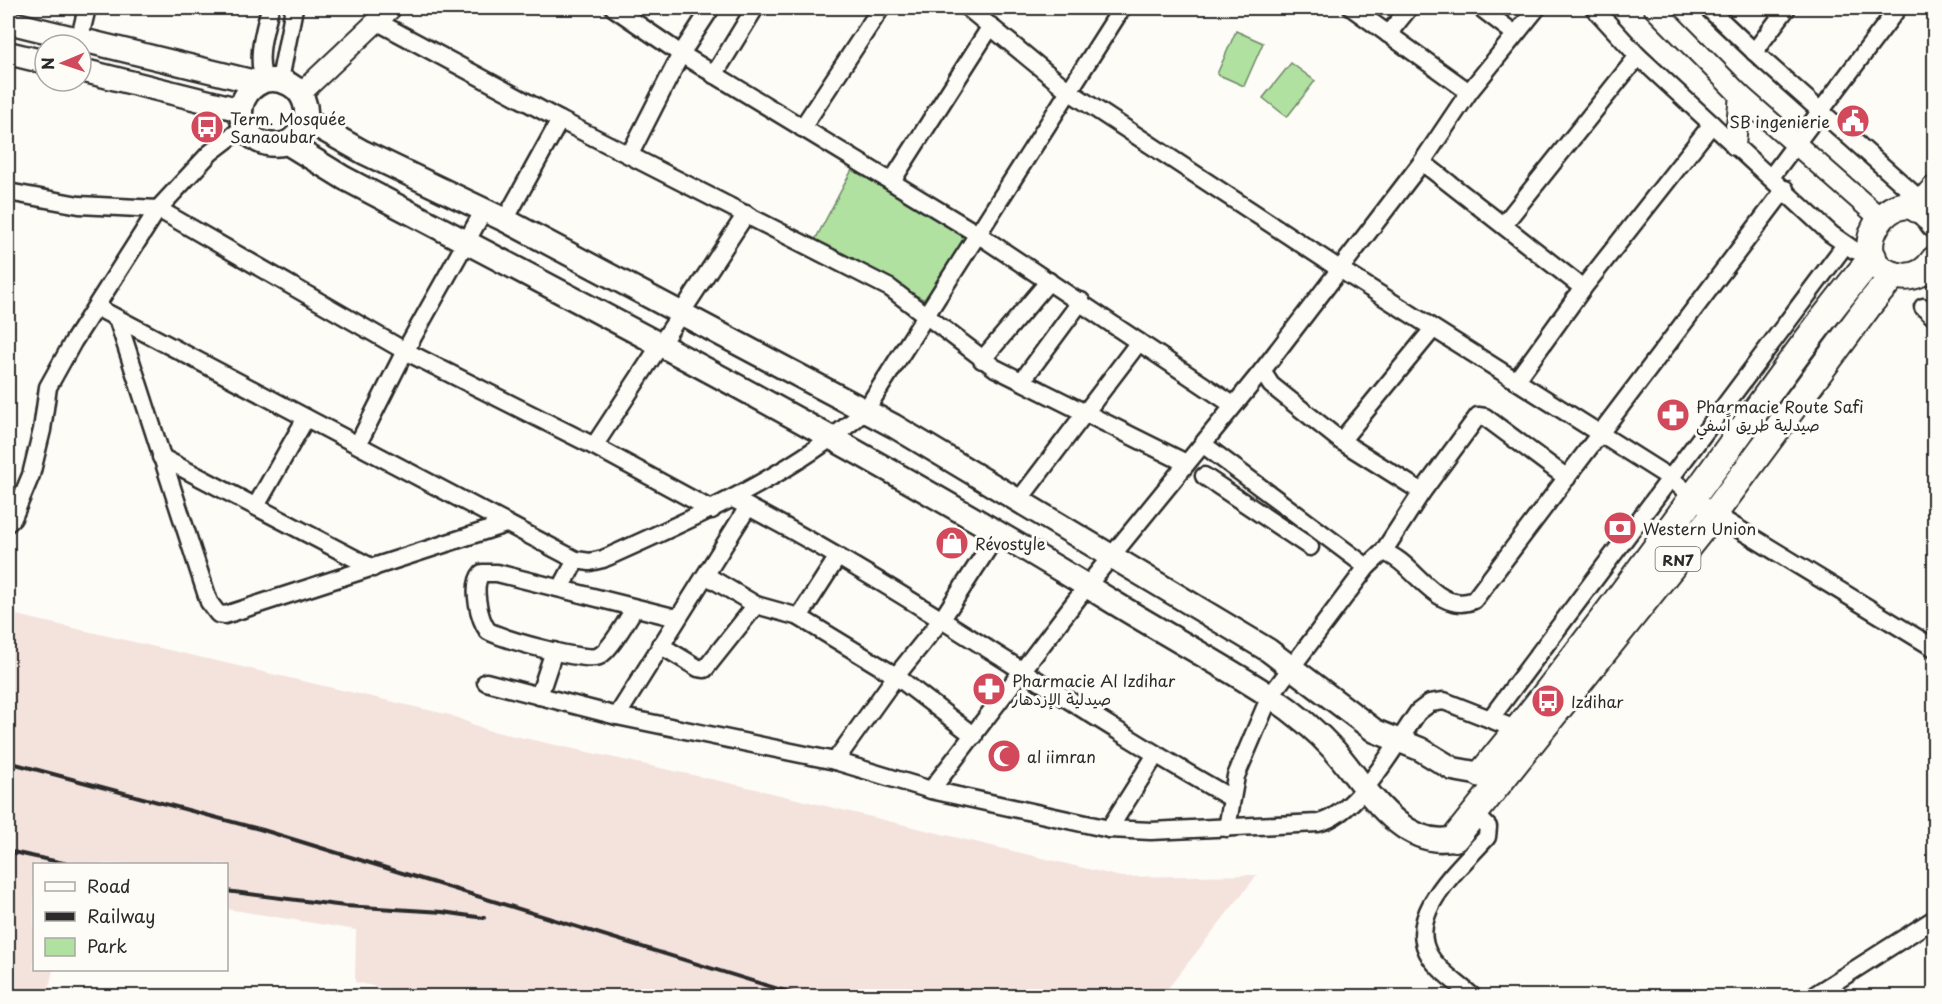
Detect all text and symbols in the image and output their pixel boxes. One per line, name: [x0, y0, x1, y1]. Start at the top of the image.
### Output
north arrow: [33, 33, 93, 93]
text: N: [35, 57, 59, 70]
public building icon: SB ingenierie: [1835, 103, 1871, 139]
place label: Term. Mosquée Sanaoubar: [230, 106, 346, 148]
bus stop icon: Term. Mosquée Sanaoubar: [189, 109, 225, 145]
place label: SB ingenierie: [1729, 109, 1830, 133]
place label: Pharmacie Route Safi صيدلية طريق اًسفي: [1696, 394, 1864, 440]
pharmacy icon: Pharmacie Route Safi صيدلية طريق اًسفي: [1655, 397, 1691, 433]
bank icon: Western Union: [1602, 510, 1638, 546]
place label: Western Union: [1643, 516, 1756, 540]
shop icon: Révostyle: [934, 525, 970, 561]
place label: Révostyle: [975, 531, 1046, 555]
road number: RN7: [1656, 547, 1700, 571]
place label: Pharmacie Al Izdihar صيدلية الإزدهار: [1011, 668, 1176, 710]
pharmacy icon: Pharmacie Al Izdihar صيدلية الإزدهار: [971, 671, 1007, 707]
bus stop icon: Izdihar: [1530, 683, 1566, 719]
place label: Izdihar: [1571, 689, 1624, 713]
mosque icon: al iimran: [986, 738, 1022, 774]
place label: al iimran: [1027, 744, 1096, 768]
legend: [33, 863, 228, 971]
text: Road: [87, 872, 131, 899]
text: Railway: [87, 902, 155, 929]
text: Park: [87, 932, 127, 959]

